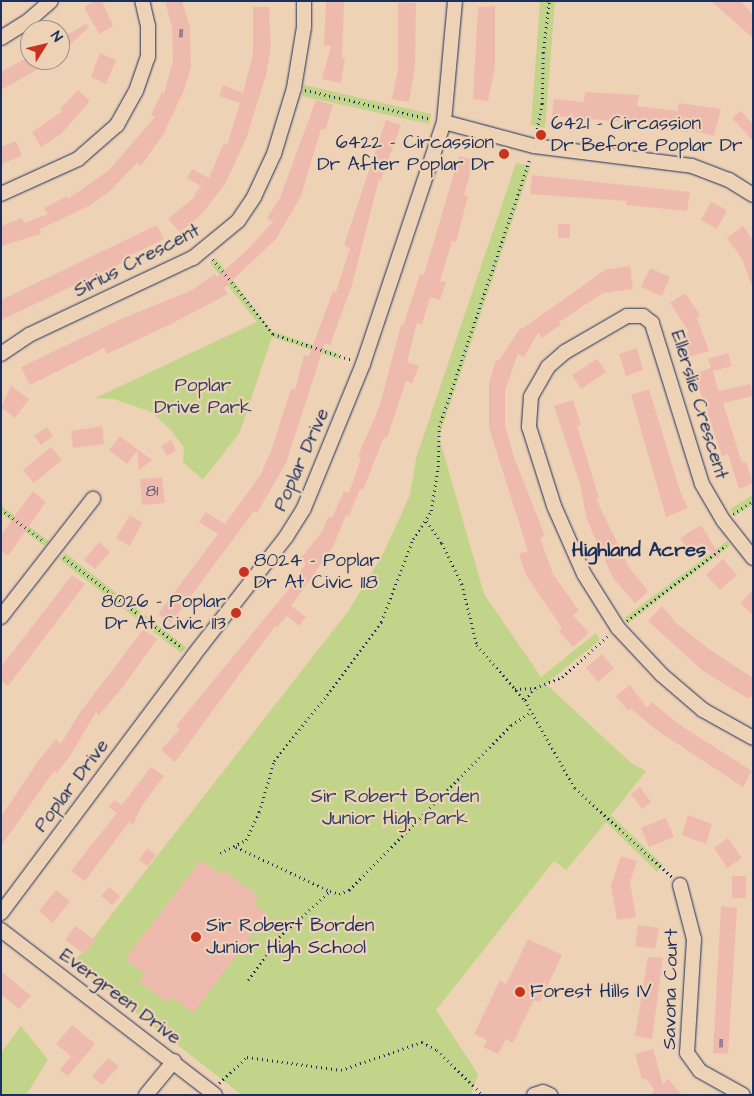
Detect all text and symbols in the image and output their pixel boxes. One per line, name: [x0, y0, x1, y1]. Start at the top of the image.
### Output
north arrow: [20, 20, 70, 70]
house number: 11: [179, 23, 183, 43]
text: N: [46, 27, 67, 46]
place label: 6421 - Circassion Dr Before Poplar Dr: [551, 113, 742, 157]
marker: 6421 - Circassion Dr Before Poplar Dr: [535, 129, 547, 141]
place label: 6422 - Circassion Dr After Poplar Dr: [317, 132, 494, 176]
marker: 6422 - Circassion Dr After Poplar Dr: [498, 148, 510, 160]
street label: Sirius Crescent: [70, 219, 204, 303]
street label: Ellerslie Crescent: [666, 328, 732, 482]
park label: Poplar Drive Park: [154, 375, 252, 419]
street label: Poplar Drive: [269, 405, 335, 515]
house number: 81: [146, 481, 158, 501]
district label: Highland Acres: [572, 538, 706, 562]
place label: 8024 - Poplar Dr At Civic 118: [254, 550, 380, 594]
marker: 8024 - Poplar Dr At Civic 118: [238, 566, 250, 578]
place label: 8026 - Poplar Dr At Civic 113: [101, 591, 226, 635]
marker: 8026 - Poplar Dr At Civic 113: [230, 607, 242, 619]
street label: Poplar Drive: [30, 735, 114, 837]
park label: Sir Robert Borden Junior High Park: [311, 786, 479, 830]
place label: Sir Robert Borden Junior High School: [206, 915, 374, 959]
street label: Savona Court: [659, 928, 683, 1050]
marker: Sir Robert Borden Junior High School: [190, 931, 202, 943]
street label: Evergreen Drive: [55, 944, 185, 1050]
place label: Forest Hills IV: [530, 981, 652, 1003]
marker: Forest Hills IV: [514, 986, 526, 998]
house number: 11: [719, 1033, 723, 1053]

